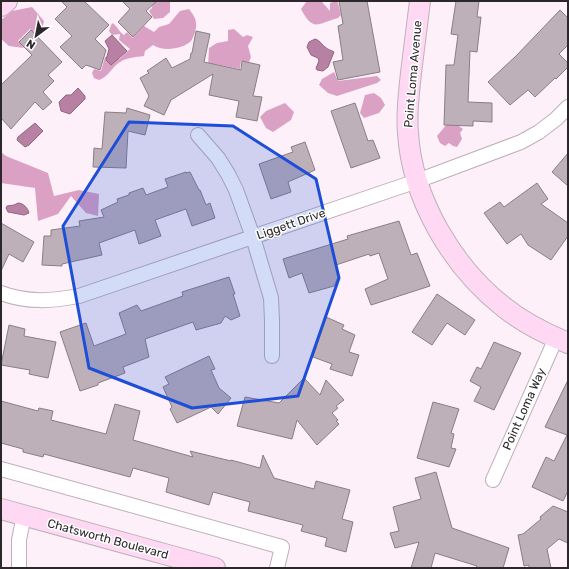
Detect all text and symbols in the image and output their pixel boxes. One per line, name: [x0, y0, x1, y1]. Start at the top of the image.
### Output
north arrow: [16, 16, 56, 56]
street label: Point Loma Avenue: [401, 19, 425, 128]
text: N: [24, 36, 38, 52]
street label: Liggett Drive: [255, 206, 328, 242]
street label: Point Loma Way: [500, 366, 548, 452]
street label: Chatsworth Boulevard: [46, 516, 170, 562]

